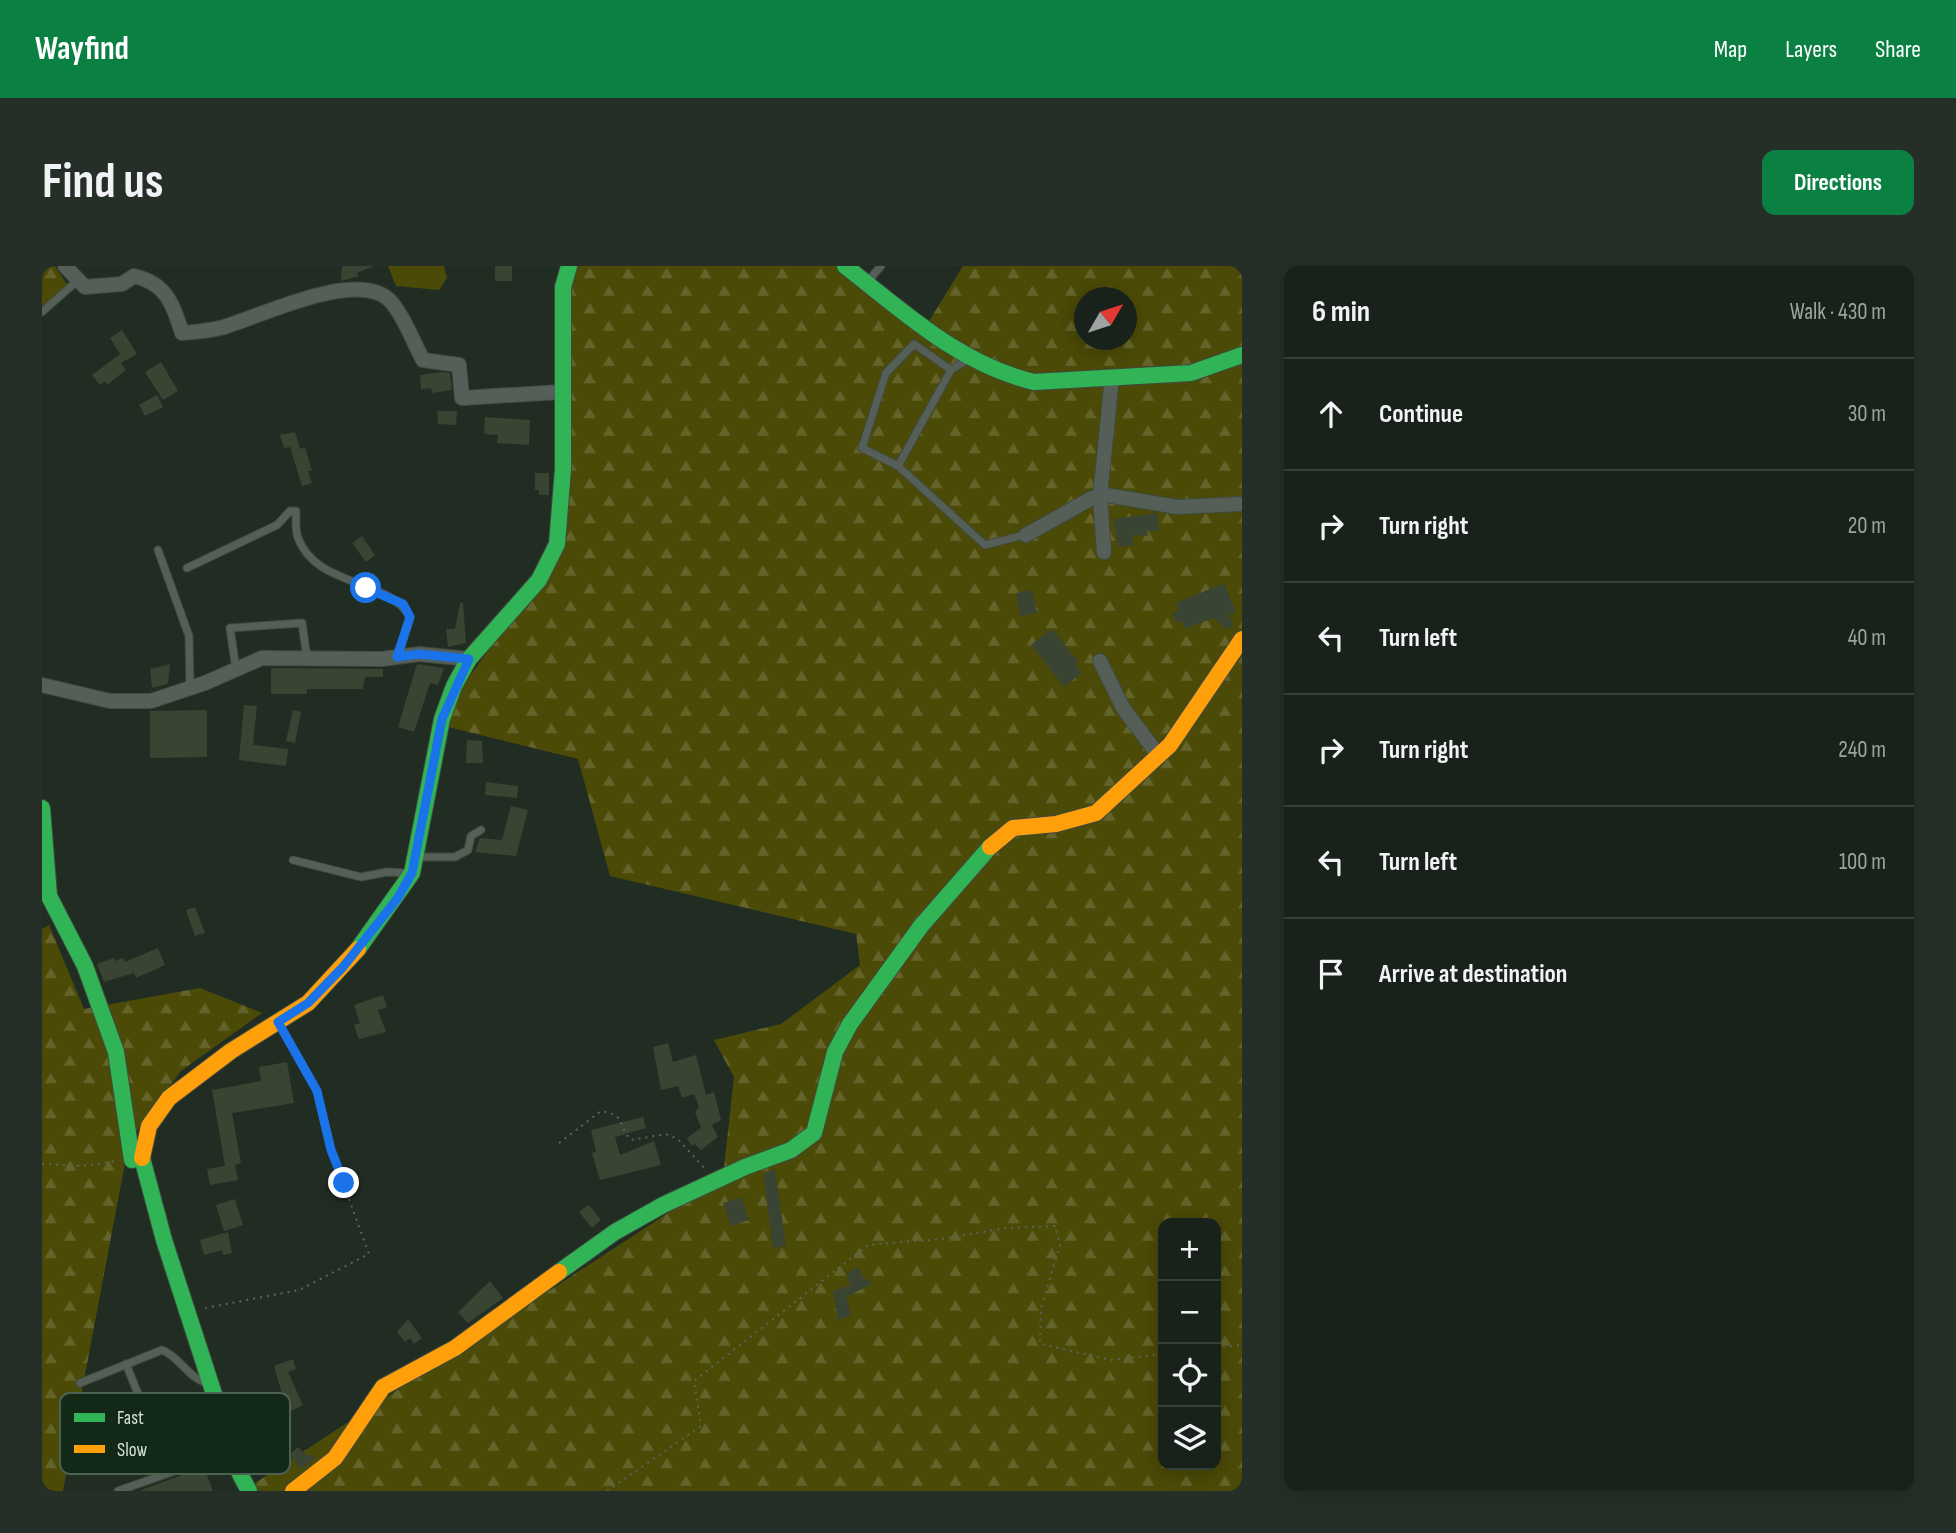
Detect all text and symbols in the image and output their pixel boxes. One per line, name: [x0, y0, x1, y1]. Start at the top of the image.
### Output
text: Wayfind: [35, 29, 129, 69]
text: Map: [1714, 35, 1747, 64]
text: Layers: [1785, 35, 1837, 64]
text: Share: [1875, 35, 1921, 64]
button: Directions: [1762, 150, 1914, 215]
text: Find us: [42, 153, 164, 212]
north arrow: [1074, 287, 1137, 350]
text: 6 min: [1312, 294, 1370, 330]
text: Walk · 430 m: [1790, 298, 1886, 326]
icon: ahead: [1312, 395, 1350, 433]
text: Continue: [1379, 399, 1463, 430]
text: 30 m: [1848, 400, 1886, 428]
icon: right: [1312, 507, 1350, 545]
text: Turn right: [1379, 511, 1468, 542]
text: 20 m: [1848, 512, 1886, 540]
route start: [350, 572, 381, 603]
icon: left: [1312, 619, 1350, 657]
text: Turn left: [1379, 623, 1457, 654]
text: 40 m: [1848, 624, 1886, 652]
icon: right: [1312, 731, 1350, 769]
text: Turn right: [1379, 735, 1468, 766]
text: 240 m: [1838, 736, 1886, 764]
icon: left: [1312, 843, 1350, 881]
text: Turn left: [1379, 847, 1457, 878]
text: 100 m: [1839, 848, 1886, 876]
icon: arrive: [1312, 955, 1350, 993]
text: Arrive at destination: [1379, 959, 1567, 990]
route end: [328, 1167, 359, 1198]
map controls: [1158, 1218, 1221, 1470]
button: +: [1158, 1218, 1221, 1281]
button: −: [1158, 1281, 1221, 1344]
button: locate: [1158, 1344, 1221, 1407]
legend: [60, 1393, 290, 1474]
text: Fast: [117, 1407, 144, 1430]
button: layers: [1158, 1407, 1221, 1470]
text: Slow: [117, 1439, 147, 1462]

